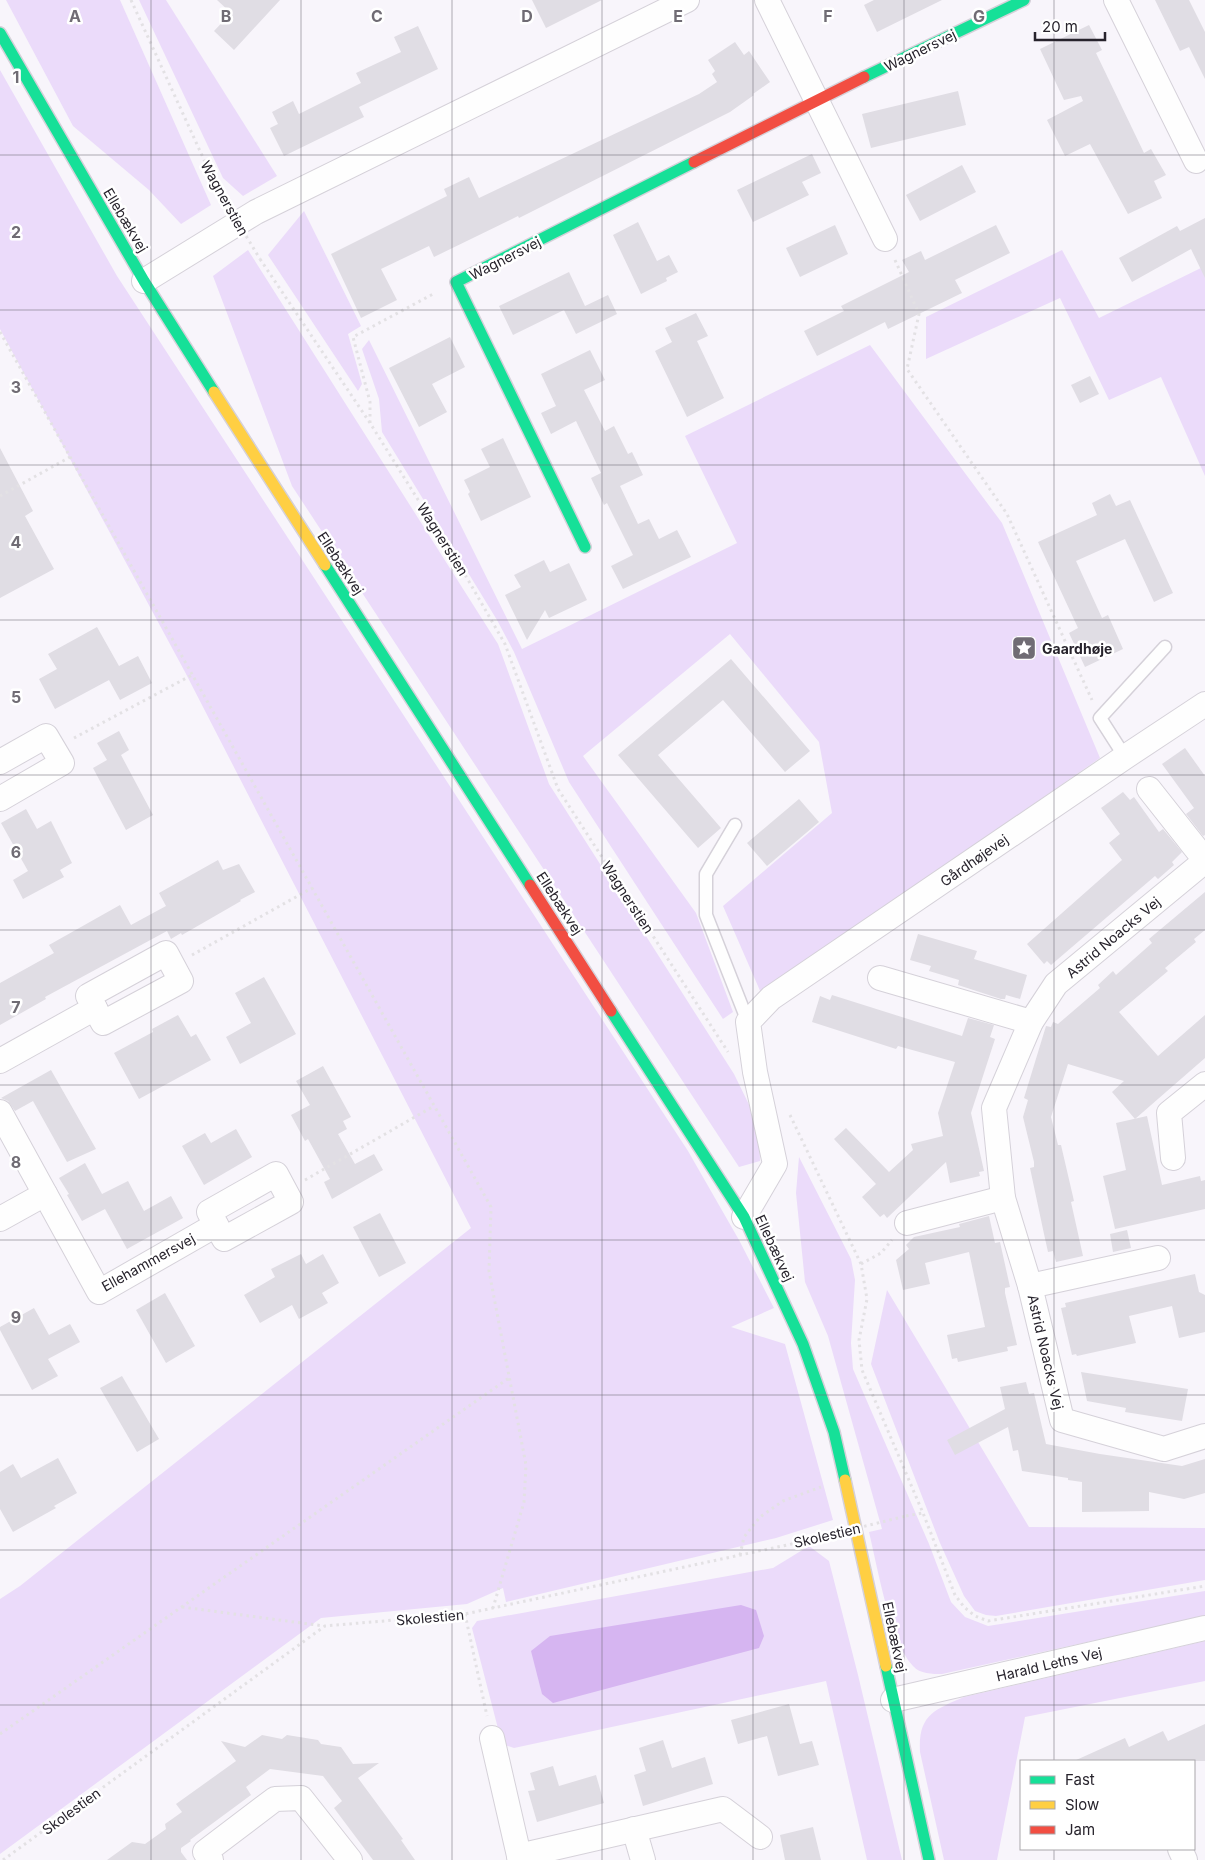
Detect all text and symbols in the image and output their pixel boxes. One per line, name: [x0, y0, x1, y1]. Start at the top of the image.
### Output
text: A: [69, 6, 81, 26]
text: B: [221, 6, 231, 26]
text: C: [371, 6, 383, 26]
text: D: [521, 6, 533, 26]
text: E: [673, 6, 683, 26]
text: F: [823, 6, 833, 26]
text: G: [973, 6, 985, 26]
scale bar: [1035, 10, 1105, 42]
text: 20 m: [1042, 17, 1078, 36]
street label: Wagnersvej: [881, 25, 959, 75]
text: 1: [13, 67, 19, 87]
street label: Wagnerstien: [197, 158, 253, 238]
street label: Ellebækvej: [100, 185, 152, 255]
text: 2: [11, 222, 21, 242]
street label: Wagnersvej: [466, 233, 544, 283]
text: 3: [11, 377, 21, 397]
street label: Wagnerstien: [414, 499, 472, 579]
street label: Ellebækvej: [314, 528, 368, 598]
text: 4: [11, 532, 22, 552]
place icon: Gaardhøje: [1011, 635, 1037, 661]
place label: Gaardhøje: [1042, 640, 1112, 657]
text: 5: [11, 687, 21, 707]
street label: Gårdhøjevej: [937, 830, 1011, 890]
text: 6: [11, 842, 21, 862]
street label: Wagnerstien: [598, 858, 658, 936]
street label: Ellebækvej: [533, 868, 587, 938]
street label: Astrid Noacks Vej: [1063, 893, 1163, 981]
text: 7: [11, 997, 21, 1017]
text: 8: [11, 1152, 21, 1172]
street label: Ellebækvej: [752, 1212, 798, 1284]
street label: Ellehammersvej: [98, 1229, 198, 1295]
street label: Astrid Noacks Vej: [1025, 1293, 1067, 1411]
text: 9: [11, 1307, 21, 1327]
street label: Skolestien: [792, 1519, 862, 1551]
street label: Ellebækvej: [879, 1600, 911, 1674]
street label: Skolestien: [395, 1606, 465, 1628]
street label: Harald Leths Vej: [994, 1644, 1104, 1684]
legend: [1020, 1760, 1195, 1850]
text: Fast: [1065, 1770, 1095, 1789]
street label: Skolestien: [38, 1784, 104, 1838]
text: Slow: [1065, 1795, 1099, 1814]
text: Jam: [1065, 1820, 1095, 1839]

